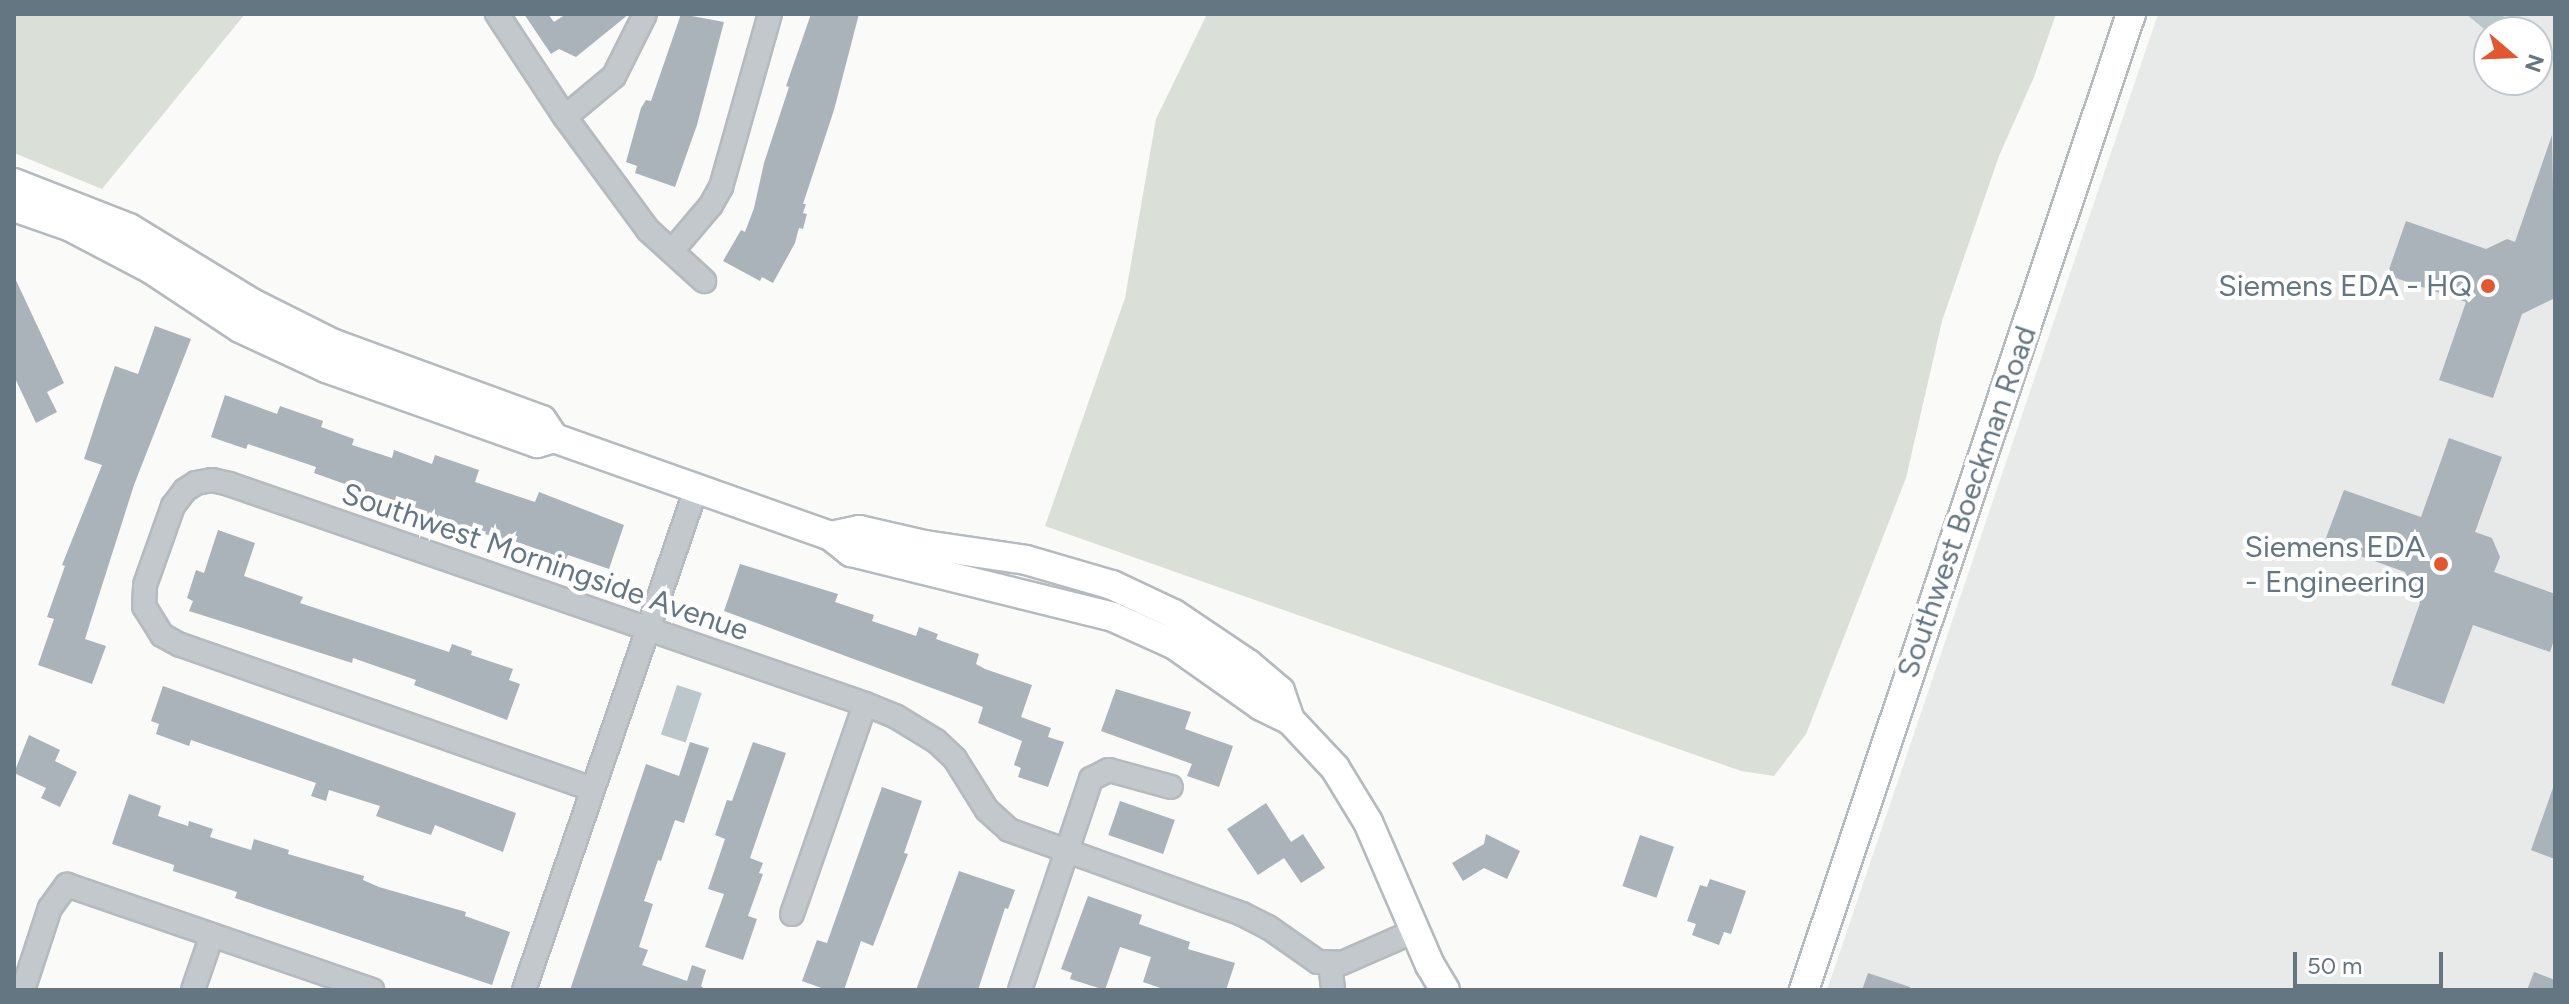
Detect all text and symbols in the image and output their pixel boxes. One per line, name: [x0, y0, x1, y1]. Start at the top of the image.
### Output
north arrow: [2473, 16, 2553, 96]
text: N: [2519, 51, 2550, 76]
place label: Siemens EDA - HQ: [2218, 268, 2472, 304]
marker: Siemens EDA - HQ: [2479, 277, 2497, 295]
street label: Southwest Boeckman Road: [1890, 321, 2044, 683]
street label: Southwest Morningside Avenue: [337, 475, 753, 649]
place label: Siemens EDA - Engineering: [2244, 529, 2425, 600]
marker: Siemens EDA - Engineering: [2432, 555, 2450, 573]
scale bar: [2297, 936, 2447, 986]
text: 50 m: [2307, 951, 2363, 980]

